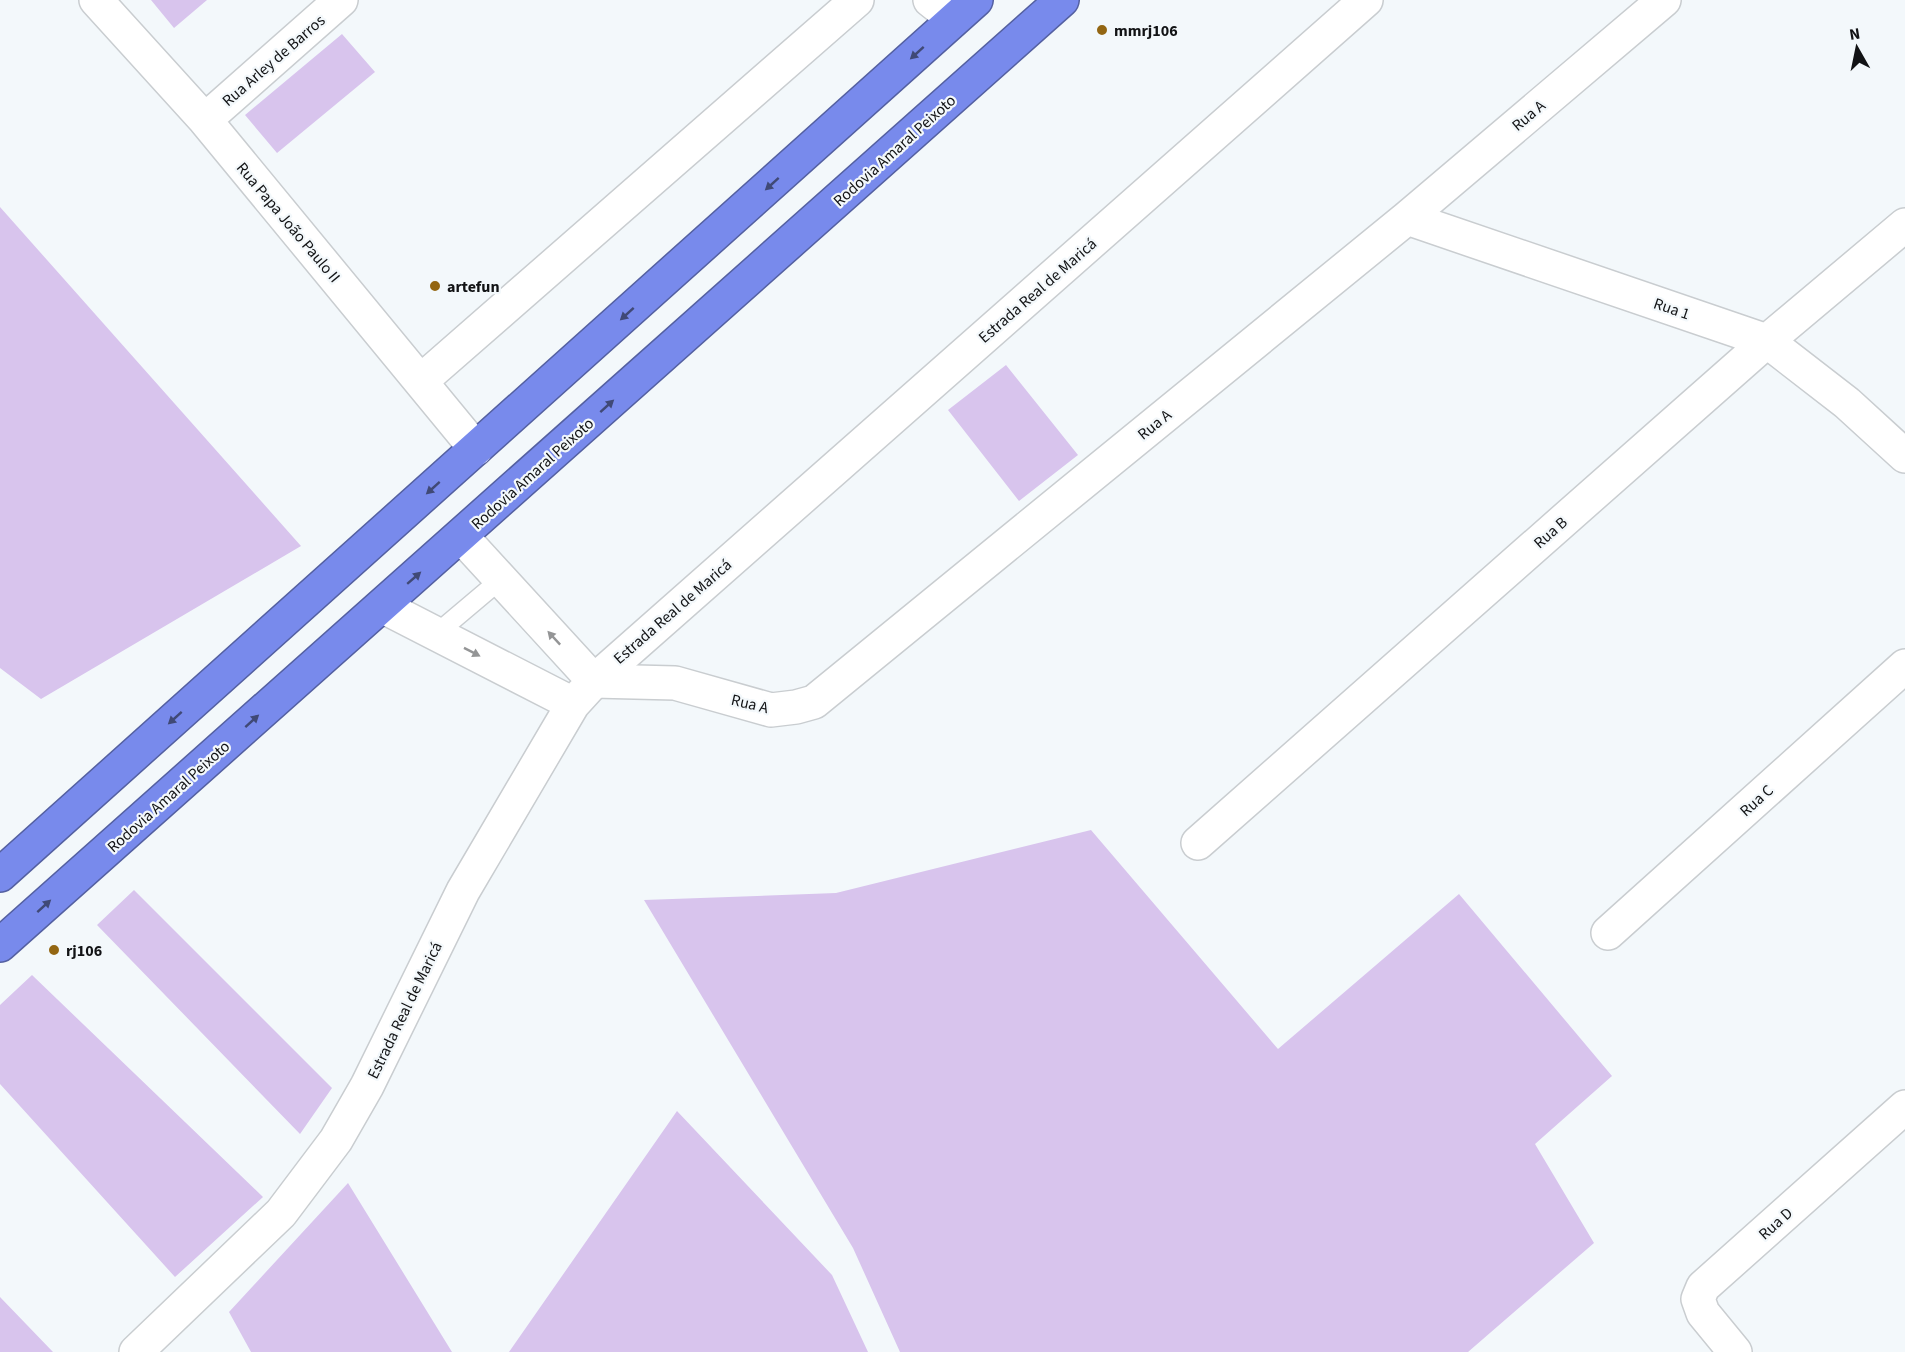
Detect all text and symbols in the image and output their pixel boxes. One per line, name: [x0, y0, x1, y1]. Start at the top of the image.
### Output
street label: Rua Arley de Barros: [217, 10, 330, 112]
north arrow: [1827, 18, 1887, 78]
place label: mmrj106: [1114, 20, 1178, 42]
text: N: [1848, 22, 1862, 46]
marker: mmrj106: [1095, 23, 1109, 37]
one-way arrow: [910, 46, 925, 59]
street label: Rodovia Amaral Peixoto: [829, 90, 961, 212]
street label: Rua A: [1507, 95, 1550, 136]
street label: Rua Papa João Paulo II: [231, 158, 345, 288]
one-way arrow: [765, 177, 780, 190]
street label: Estrada Real de Maricá: [974, 233, 1101, 348]
place label: artefun: [447, 276, 500, 298]
marker: artefun: [428, 279, 442, 293]
street label: Rua 1: [1651, 293, 1693, 325]
one-way arrow: [620, 307, 635, 320]
one-way arrow: [599, 400, 614, 413]
street label: Rua A: [1133, 404, 1176, 445]
street label: Rodovia Amaral Peixoto: [467, 413, 599, 535]
one-way arrow: [426, 481, 441, 494]
street label: Rua B: [1529, 512, 1572, 554]
street label: Estrada Real de Maricá: [609, 554, 736, 669]
one-way arrow: [406, 572, 421, 585]
one-way arrow: [547, 630, 561, 645]
one-way arrow: [463, 647, 480, 657]
street label: Rua A: [729, 689, 771, 719]
one-way arrow: [168, 711, 183, 725]
one-way arrow: [245, 714, 260, 728]
street label: Rodovia Amaral Peixoto: [103, 736, 235, 858]
street label: Rua C: [1735, 780, 1778, 822]
one-way arrow: [36, 900, 51, 913]
street label: Estrada Real de Maricá: [362, 938, 448, 1083]
place label: rj106: [66, 940, 102, 962]
marker: rj106: [47, 943, 61, 957]
street label: Rua D: [1754, 1202, 1798, 1245]

